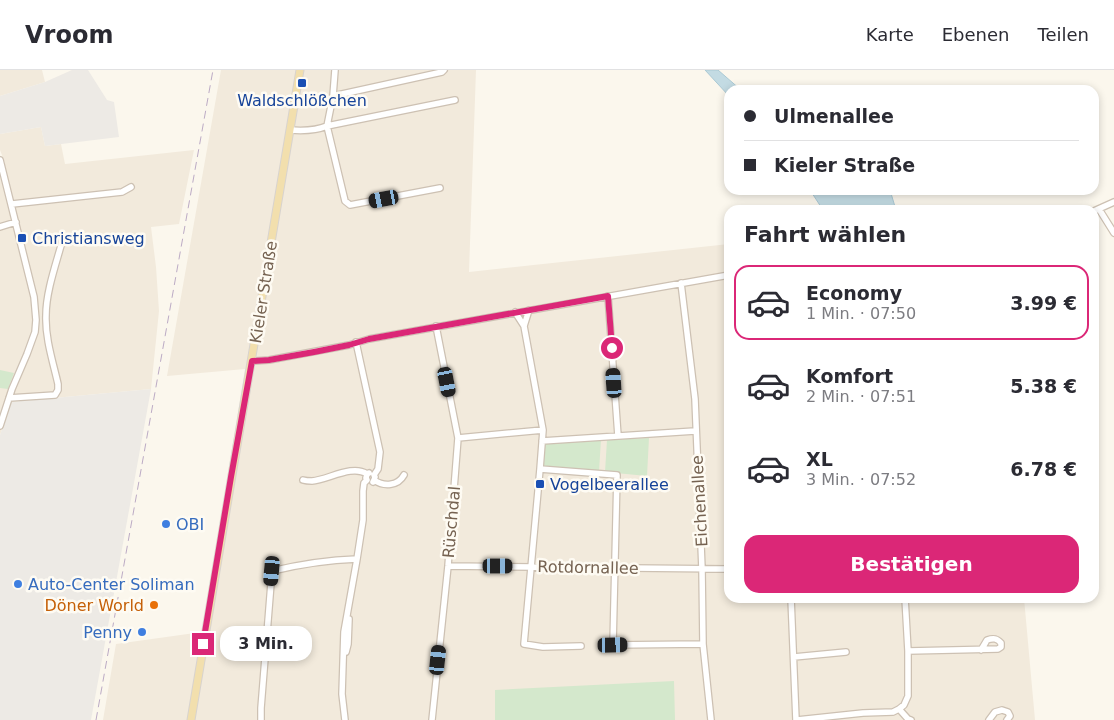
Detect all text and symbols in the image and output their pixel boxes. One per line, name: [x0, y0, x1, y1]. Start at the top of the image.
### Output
text: Vroom: [25, 21, 113, 49]
text: Karte: [866, 24, 914, 45]
text: Ebenen: [942, 24, 1010, 45]
text: Teilen: [1038, 24, 1089, 45]
marker: Waldschlößchen: [296, 77, 308, 89]
place label: Waldschlößchen: [237, 91, 367, 110]
text: Ulmenallee: [774, 105, 894, 127]
text: Kieler Straße: [774, 154, 915, 176]
car: [367, 189, 400, 209]
text: Fahrt wählen: [744, 222, 906, 247]
place label: Christiansweg: [32, 229, 145, 248]
marker: Christiansweg: [16, 232, 28, 244]
street label: Kieler Straße: [246, 239, 281, 345]
icon: car: [746, 280, 791, 325]
text: Economy: [806, 282, 902, 304]
text: 3.99 €: [1010, 292, 1077, 314]
text: 1 Min. · 07:50: [806, 304, 916, 323]
route start: [601, 337, 623, 359]
icon: car: [746, 363, 791, 408]
text: Komfort: [806, 365, 893, 387]
car: [436, 366, 457, 398]
car: [605, 368, 622, 398]
text: 5.38 €: [1010, 375, 1077, 397]
text: 2 Min. · 07:51: [806, 387, 916, 406]
icon: car: [746, 446, 791, 491]
text: XL: [806, 448, 833, 470]
street label: Eichenallee: [688, 455, 711, 547]
text: 6.78 €: [1010, 458, 1077, 480]
text: 3 Min. · 07:52: [806, 470, 916, 489]
place label: Vogelbeerallee: [550, 475, 669, 494]
marker: Vogelbeerallee: [534, 478, 546, 490]
street label: Rüschdal: [439, 485, 464, 559]
place label: OBI: [176, 515, 204, 534]
marker: OBI: [160, 518, 172, 530]
button: Bestätigen: [744, 535, 1079, 593]
car: [263, 555, 280, 587]
street label: Rotdornallee: [537, 557, 639, 578]
car: [483, 559, 513, 574]
place label: Auto-Center Soliman: [28, 575, 195, 594]
marker: Auto-Center Soliman: [12, 578, 24, 590]
place label: Döner World: [44, 596, 144, 615]
marker: Döner World: [148, 599, 160, 611]
place label: Penny: [83, 623, 132, 642]
marker: Penny: [136, 626, 148, 638]
callout: 3 Min.: [220, 626, 313, 662]
route end: [192, 633, 214, 655]
text: 3 Min.: [238, 634, 294, 653]
car: [597, 637, 628, 653]
car: [428, 644, 447, 676]

